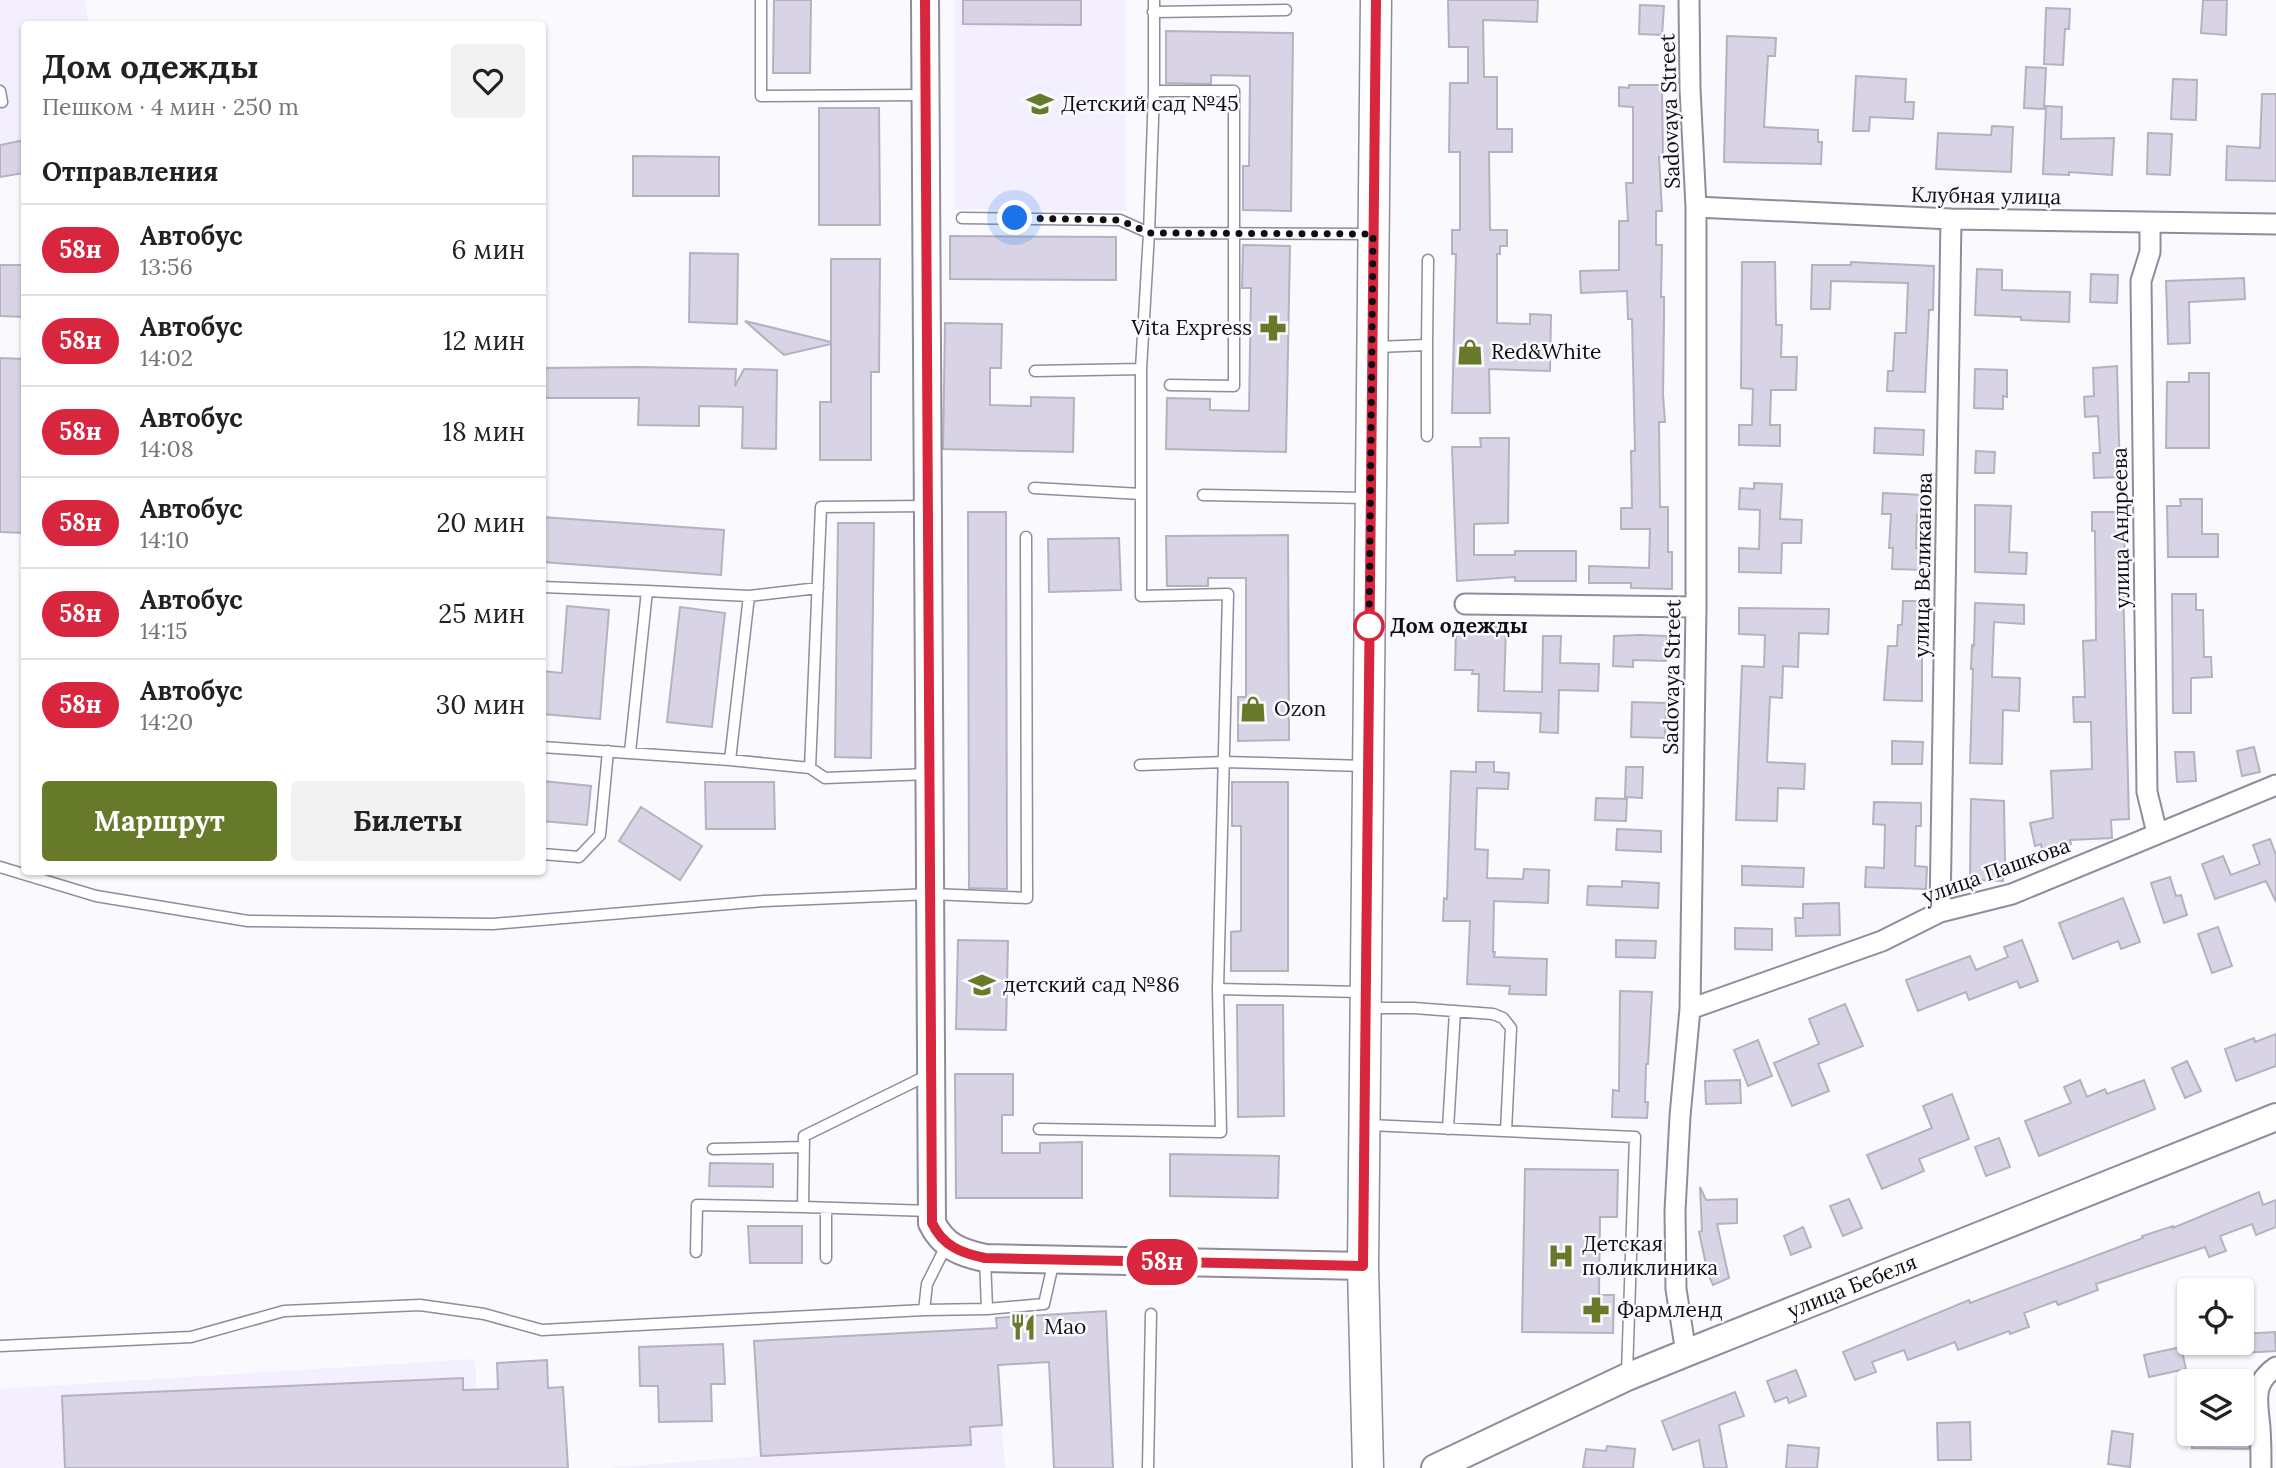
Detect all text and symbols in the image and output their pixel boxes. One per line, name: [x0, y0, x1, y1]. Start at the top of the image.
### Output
street label: Sadovaya Street: [1653, 32, 1686, 189]
button: heart: [451, 44, 525, 118]
text: Дом одежды: [42, 45, 259, 87]
school or university icon: Детский сад №45: [1025, 89, 1055, 119]
place label: Детский сад №45: [1061, 90, 1239, 117]
text: Пешком · 4 мин · 250 m: [42, 92, 299, 121]
text: Отправления: [42, 155, 218, 188]
street label: Клубная улица: [1911, 181, 2062, 210]
your location: [997, 200, 1032, 235]
text: Автобус: [140, 219, 243, 252]
text: 6 мин: [451, 233, 525, 266]
text: 58н: [59, 234, 102, 265]
text: 13:56: [140, 252, 193, 281]
text: Автобус: [140, 310, 243, 343]
pharmacy icon: Vita Express: [1258, 313, 1288, 343]
place label: Vita Express: [1130, 314, 1252, 341]
text: 12 мин: [443, 324, 525, 357]
text: 58н: [59, 325, 102, 356]
shop icon: Red&White: [1455, 337, 1485, 367]
place label: Red&White: [1491, 338, 1601, 365]
text: 14:02: [140, 343, 193, 372]
text: Автобус: [140, 401, 243, 434]
text: 18 мин: [442, 415, 525, 448]
text: 58н: [59, 416, 102, 447]
text: 14:08: [140, 434, 194, 463]
street label: улица Андреева: [2106, 447, 2135, 609]
street label: улица Великанова: [1907, 472, 1938, 658]
text: Автобус: [140, 492, 243, 525]
text: 20 мин: [436, 506, 525, 539]
text: 58н: [59, 507, 102, 538]
text: 14:10: [140, 525, 189, 554]
text: Автобус: [140, 583, 243, 616]
text: 25 мин: [438, 597, 525, 630]
text: 58н: [59, 598, 102, 629]
street label: Sadovaya Street: [1657, 598, 1686, 755]
marker: Дом одежды: [1354, 611, 1384, 641]
place label: Дом одежды: [1390, 612, 1528, 639]
text: 14:15: [140, 616, 188, 645]
text: Автобус: [140, 674, 243, 707]
text: 30 мин: [436, 688, 525, 721]
text: 58н: [59, 689, 102, 720]
shop icon: Ozon: [1238, 694, 1268, 724]
place label: Ozon: [1274, 695, 1327, 722]
text: 14:20: [140, 707, 193, 736]
button: Маршрут: [42, 781, 277, 861]
button: Билеты: [291, 781, 525, 861]
street label: улица Пашкова: [1918, 831, 2074, 910]
school or university icon: детский сад №86: [967, 970, 997, 1000]
place label: детский сад №86: [1003, 971, 1180, 998]
place label: Детская поликлиника: [1582, 1230, 1718, 1281]
line badge: 58н: [1122, 1239, 1202, 1285]
hospital icon: Детская поликлиника: [1546, 1241, 1576, 1271]
text: 58н: [1141, 1246, 1183, 1277]
street label: улица Бебеля: [1783, 1248, 1921, 1324]
map controls: [2177, 1278, 2254, 1446]
button: locate: [2177, 1278, 2254, 1355]
pharmacy icon: Фармленд: [1581, 1295, 1611, 1325]
place label: Фармленд: [1617, 1296, 1722, 1323]
restaurant icon: Мао: [1008, 1312, 1038, 1342]
place label: Мао: [1044, 1313, 1086, 1340]
button: layers: [2177, 1369, 2254, 1446]

